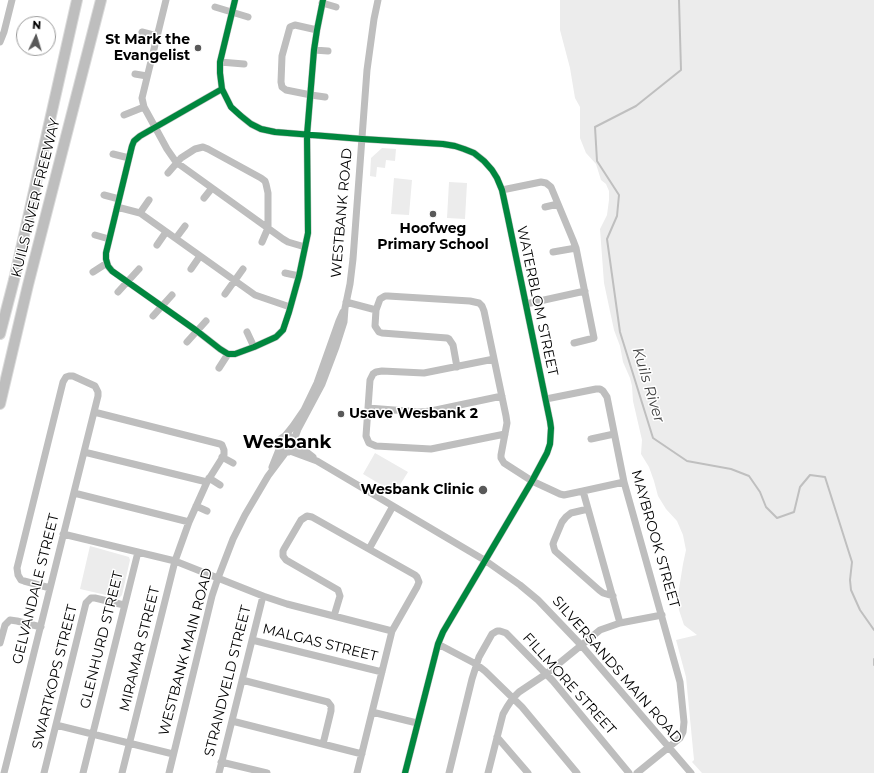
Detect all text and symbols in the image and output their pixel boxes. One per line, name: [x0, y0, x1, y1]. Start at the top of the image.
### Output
north arrow: [16, 16, 56, 56]
text: N: [32, 18, 42, 32]
place label: St Mark the Evangelist: [105, 32, 190, 64]
marker: St Mark the Evangelist: [193, 43, 203, 53]
street label: KUILS RIVER FREEWAY: [8, 117, 64, 279]
street label: WESTBANK ROAD: [328, 147, 356, 279]
marker: Hoofweg Primary School: [428, 209, 438, 219]
place label: Hoofweg Primary School: [377, 221, 489, 254]
street label: WATERBLOM STREET: [513, 224, 561, 378]
water label: Kuils River: [628, 345, 668, 425]
place label: Usave Wesbank 2: [349, 406, 478, 422]
marker: Usave Wesbank 2: [336, 409, 346, 419]
district label: Wesbank: [243, 432, 331, 454]
street label: MAYBROOK STREET: [627, 468, 683, 610]
place label: Wesbank Clinic: [361, 482, 474, 498]
marker: Wesbank Clinic: [477, 484, 489, 496]
street label: GELVANDALE STREET: [9, 512, 63, 666]
street label: WESTBANK MAIN ROAD: [156, 566, 216, 738]
street label: GLENHURD STREET: [77, 570, 127, 710]
street label: MIRAMAR STREET: [116, 585, 164, 713]
street label: SILVERSANDS MAIN ROAD: [549, 593, 685, 747]
street label: SWARTKOPS STREET: [29, 603, 81, 751]
street label: STRANDVELD STREET: [201, 604, 255, 758]
street label: MALGAS STREET: [261, 621, 379, 665]
street label: FILLMORE STREET: [519, 630, 619, 738]

